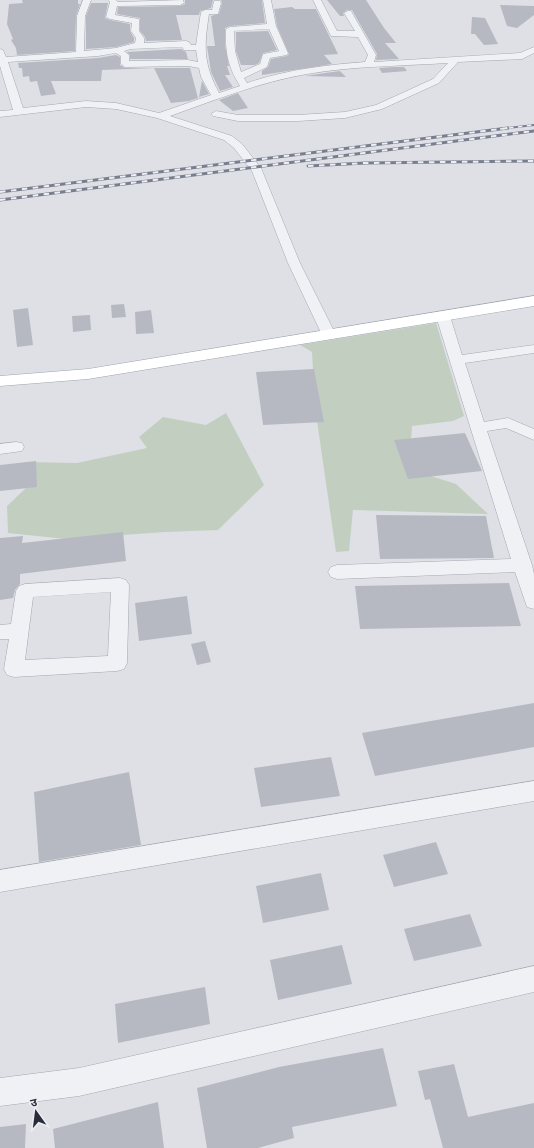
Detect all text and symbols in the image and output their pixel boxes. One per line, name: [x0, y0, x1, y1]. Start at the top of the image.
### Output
north arrow: [16, 1092, 56, 1132]
text: उ: [29, 1096, 39, 1110]

